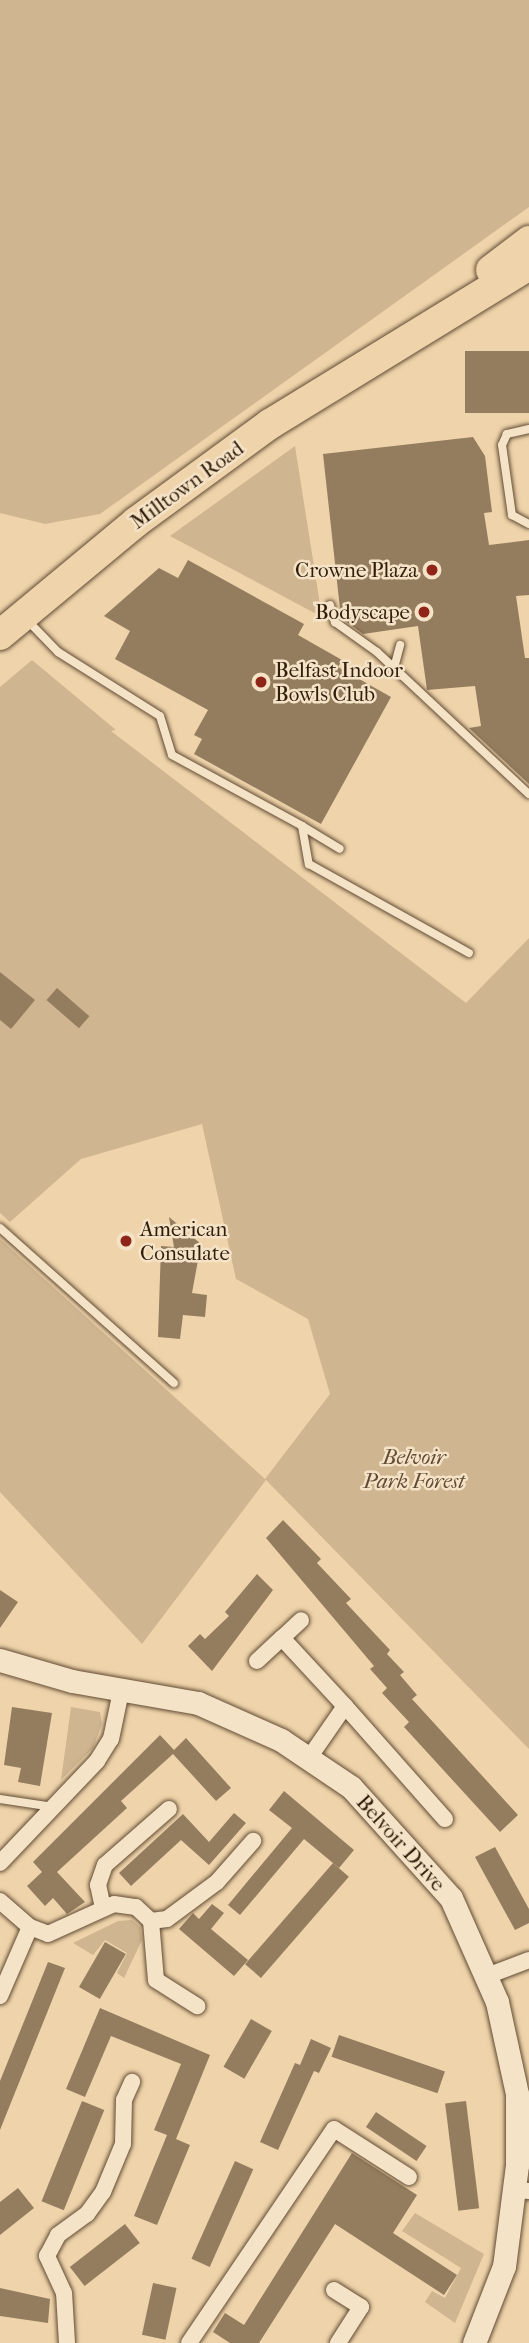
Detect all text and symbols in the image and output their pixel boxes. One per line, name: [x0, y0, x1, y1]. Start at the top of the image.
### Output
street label: Milltown Road: [126, 436, 248, 534]
place label: Crowne Plaza: [295, 557, 418, 583]
marker: Crowne Plaza: [424, 562, 440, 578]
place label: Bodyscape: [315, 599, 410, 625]
marker: Bodyscape: [416, 604, 432, 620]
place label: Belfast Indoor Bowls Club: [275, 657, 403, 707]
marker: Belfast Indoor Bowls Club: [253, 674, 269, 690]
place label: American Consulate: [140, 1216, 230, 1266]
marker: American Consulate: [118, 1233, 134, 1249]
park label: Belvoir Park Forest: [363, 1444, 465, 1494]
street label: Belvoir Drive: [351, 1790, 451, 1896]

